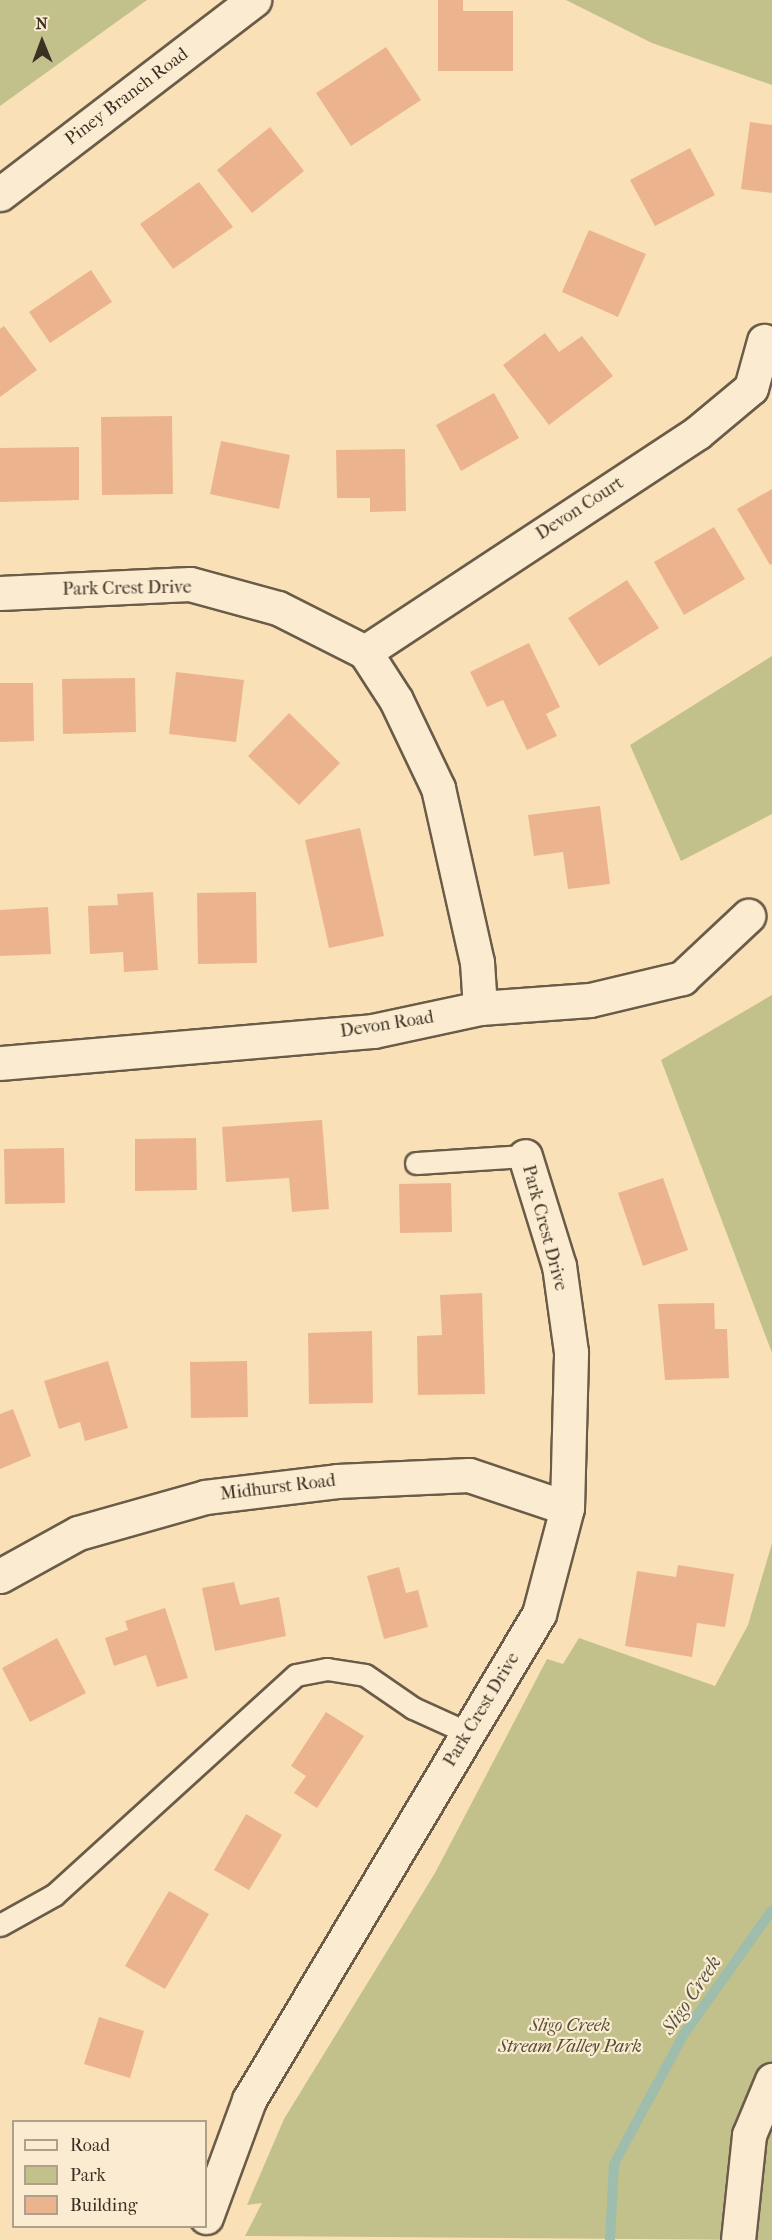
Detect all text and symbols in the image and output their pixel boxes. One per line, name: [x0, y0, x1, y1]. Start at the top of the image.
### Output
north arrow: [12, 12, 72, 72]
text: N: [35, 14, 48, 33]
street label: Piney Branch Road: [61, 44, 193, 150]
street label: Devon Court: [532, 473, 628, 545]
street label: Park Crest Drive: [62, 577, 192, 601]
street label: Devon Road: [339, 1007, 435, 1043]
street label: Park Crest Drive: [517, 1163, 571, 1293]
street label: Midhurst Road: [219, 1470, 337, 1506]
street label: Park Crest Drive: [440, 1649, 524, 1771]
water label: Sligo Creek: [656, 1951, 726, 2039]
park label: Sligo Creek Stream Valley Park: [498, 2016, 642, 2058]
legend: [12, 2120, 207, 2228]
text: Road: [70, 2135, 110, 2156]
text: Park: [70, 2165, 106, 2186]
text: Building: [70, 2195, 137, 2216]

